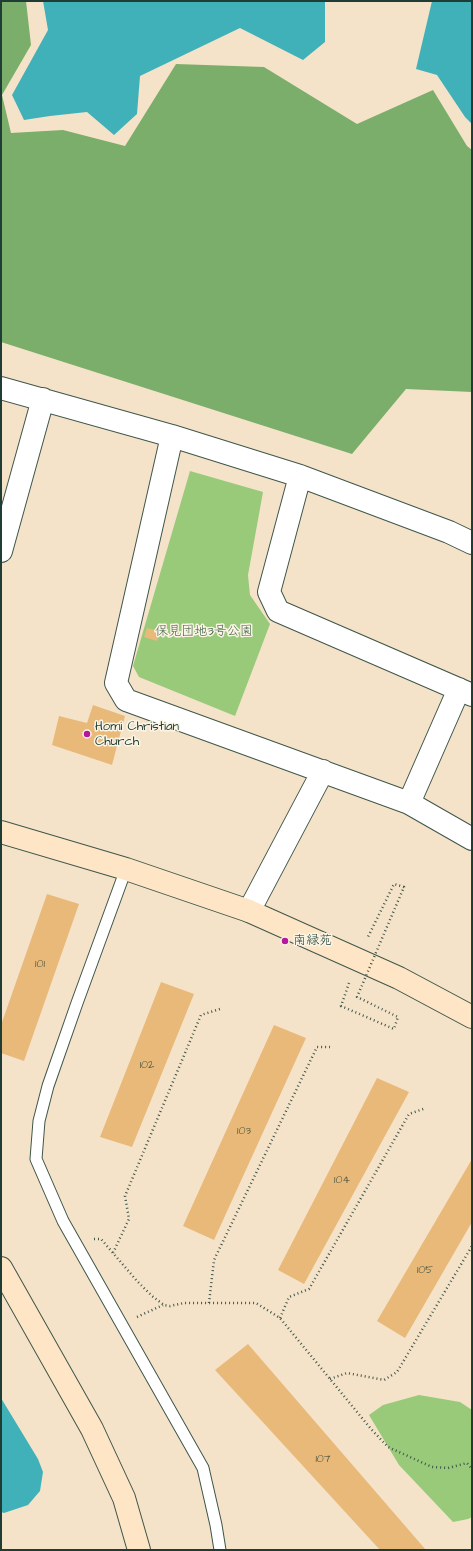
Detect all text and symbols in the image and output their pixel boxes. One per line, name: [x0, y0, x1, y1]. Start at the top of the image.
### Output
park label: 保見団地3号公園: [155, 624, 253, 640]
place label: Homi Christian Church: [95, 719, 179, 750]
marker: Homi Christian Church: [82, 729, 92, 739]
place label: 南緑苑: [293, 933, 332, 949]
marker: 南緑苑: [280, 936, 290, 946]
house number: 101: [35, 958, 45, 972]
house number: 102: [140, 1059, 154, 1073]
house number: 103: [237, 1125, 251, 1139]
house number: 104: [334, 1174, 350, 1188]
house number: 105: [417, 1264, 433, 1278]
house number: 107: [315, 1453, 331, 1467]

